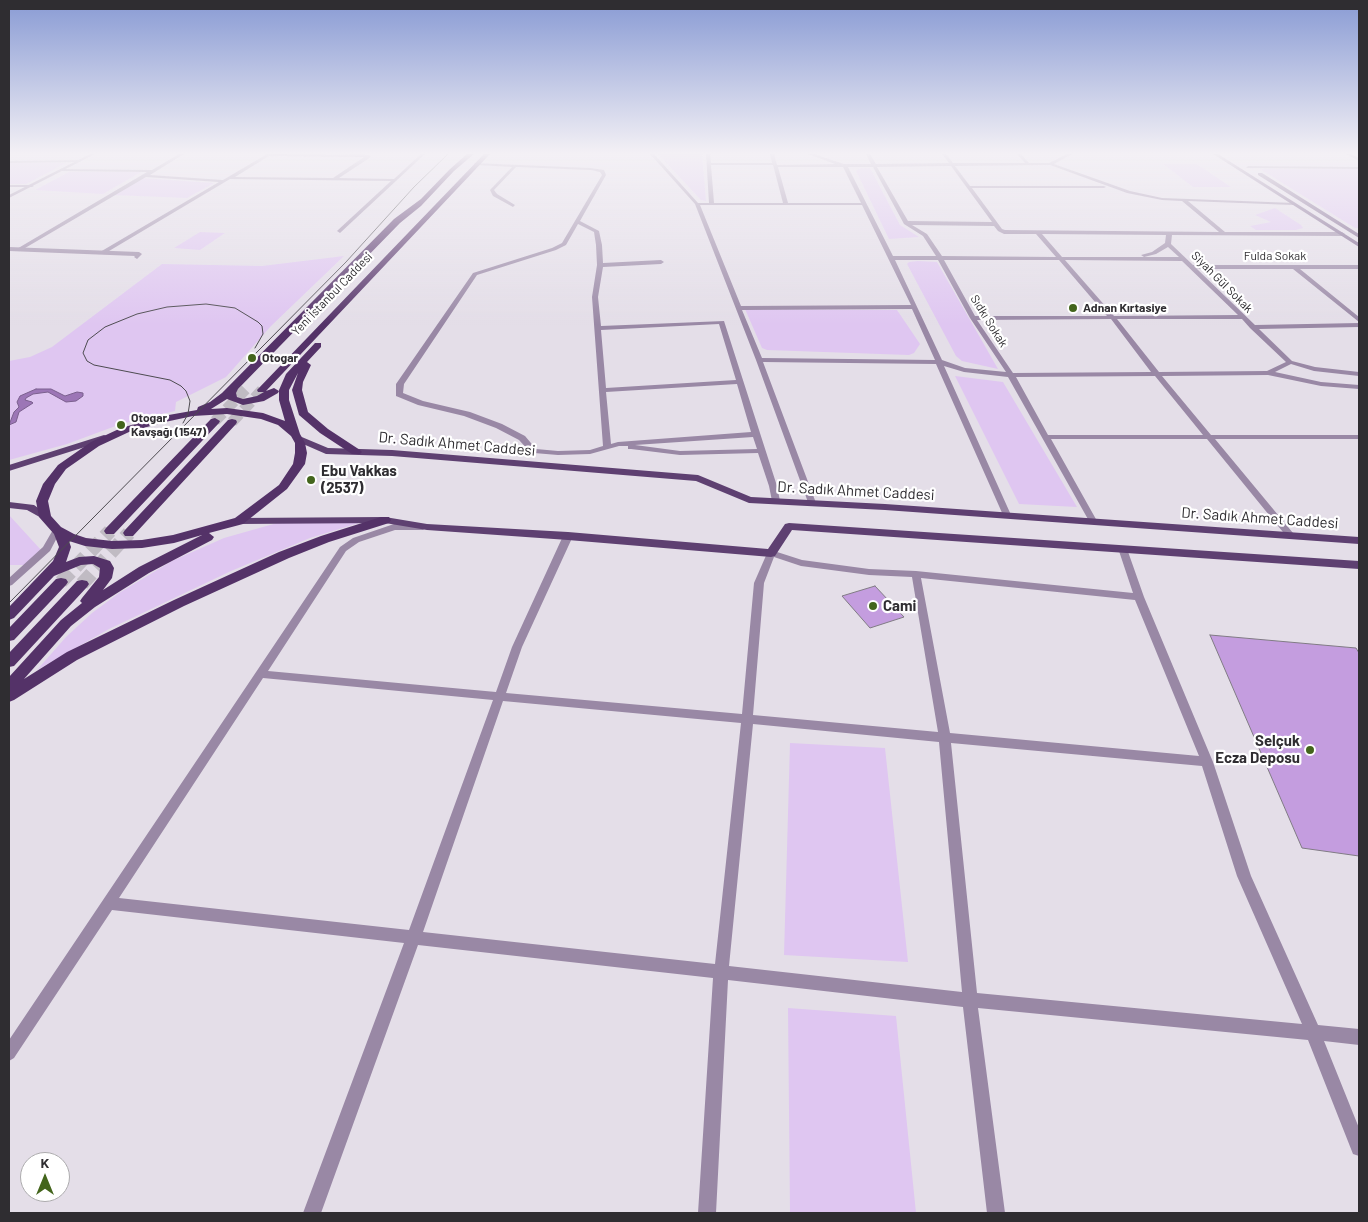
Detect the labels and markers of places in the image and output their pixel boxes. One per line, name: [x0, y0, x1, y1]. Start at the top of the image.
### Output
place label: Adnan Kırtasiye: [1083, 301, 1167, 315]
marker: Adnan Kırtasiye: [1067, 302, 1079, 314]
place label: Otogar: [262, 351, 298, 365]
marker: Otogar: [246, 352, 258, 364]
place label: Otogar Kavşağı (1547): [131, 411, 206, 439]
marker: Otogar Kavşağı (1547): [115, 419, 127, 431]
place label: Ebu Vakkas (2537): [321, 462, 397, 497]
marker: Ebu Vakkas (2537): [305, 474, 317, 486]
place label: Cami: [883, 597, 916, 615]
marker: Cami: [867, 600, 879, 612]
place label: Selçuk Ecza Deposu: [1215, 732, 1300, 767]
marker: Selçuk Ecza Deposu: [1304, 744, 1316, 756]

